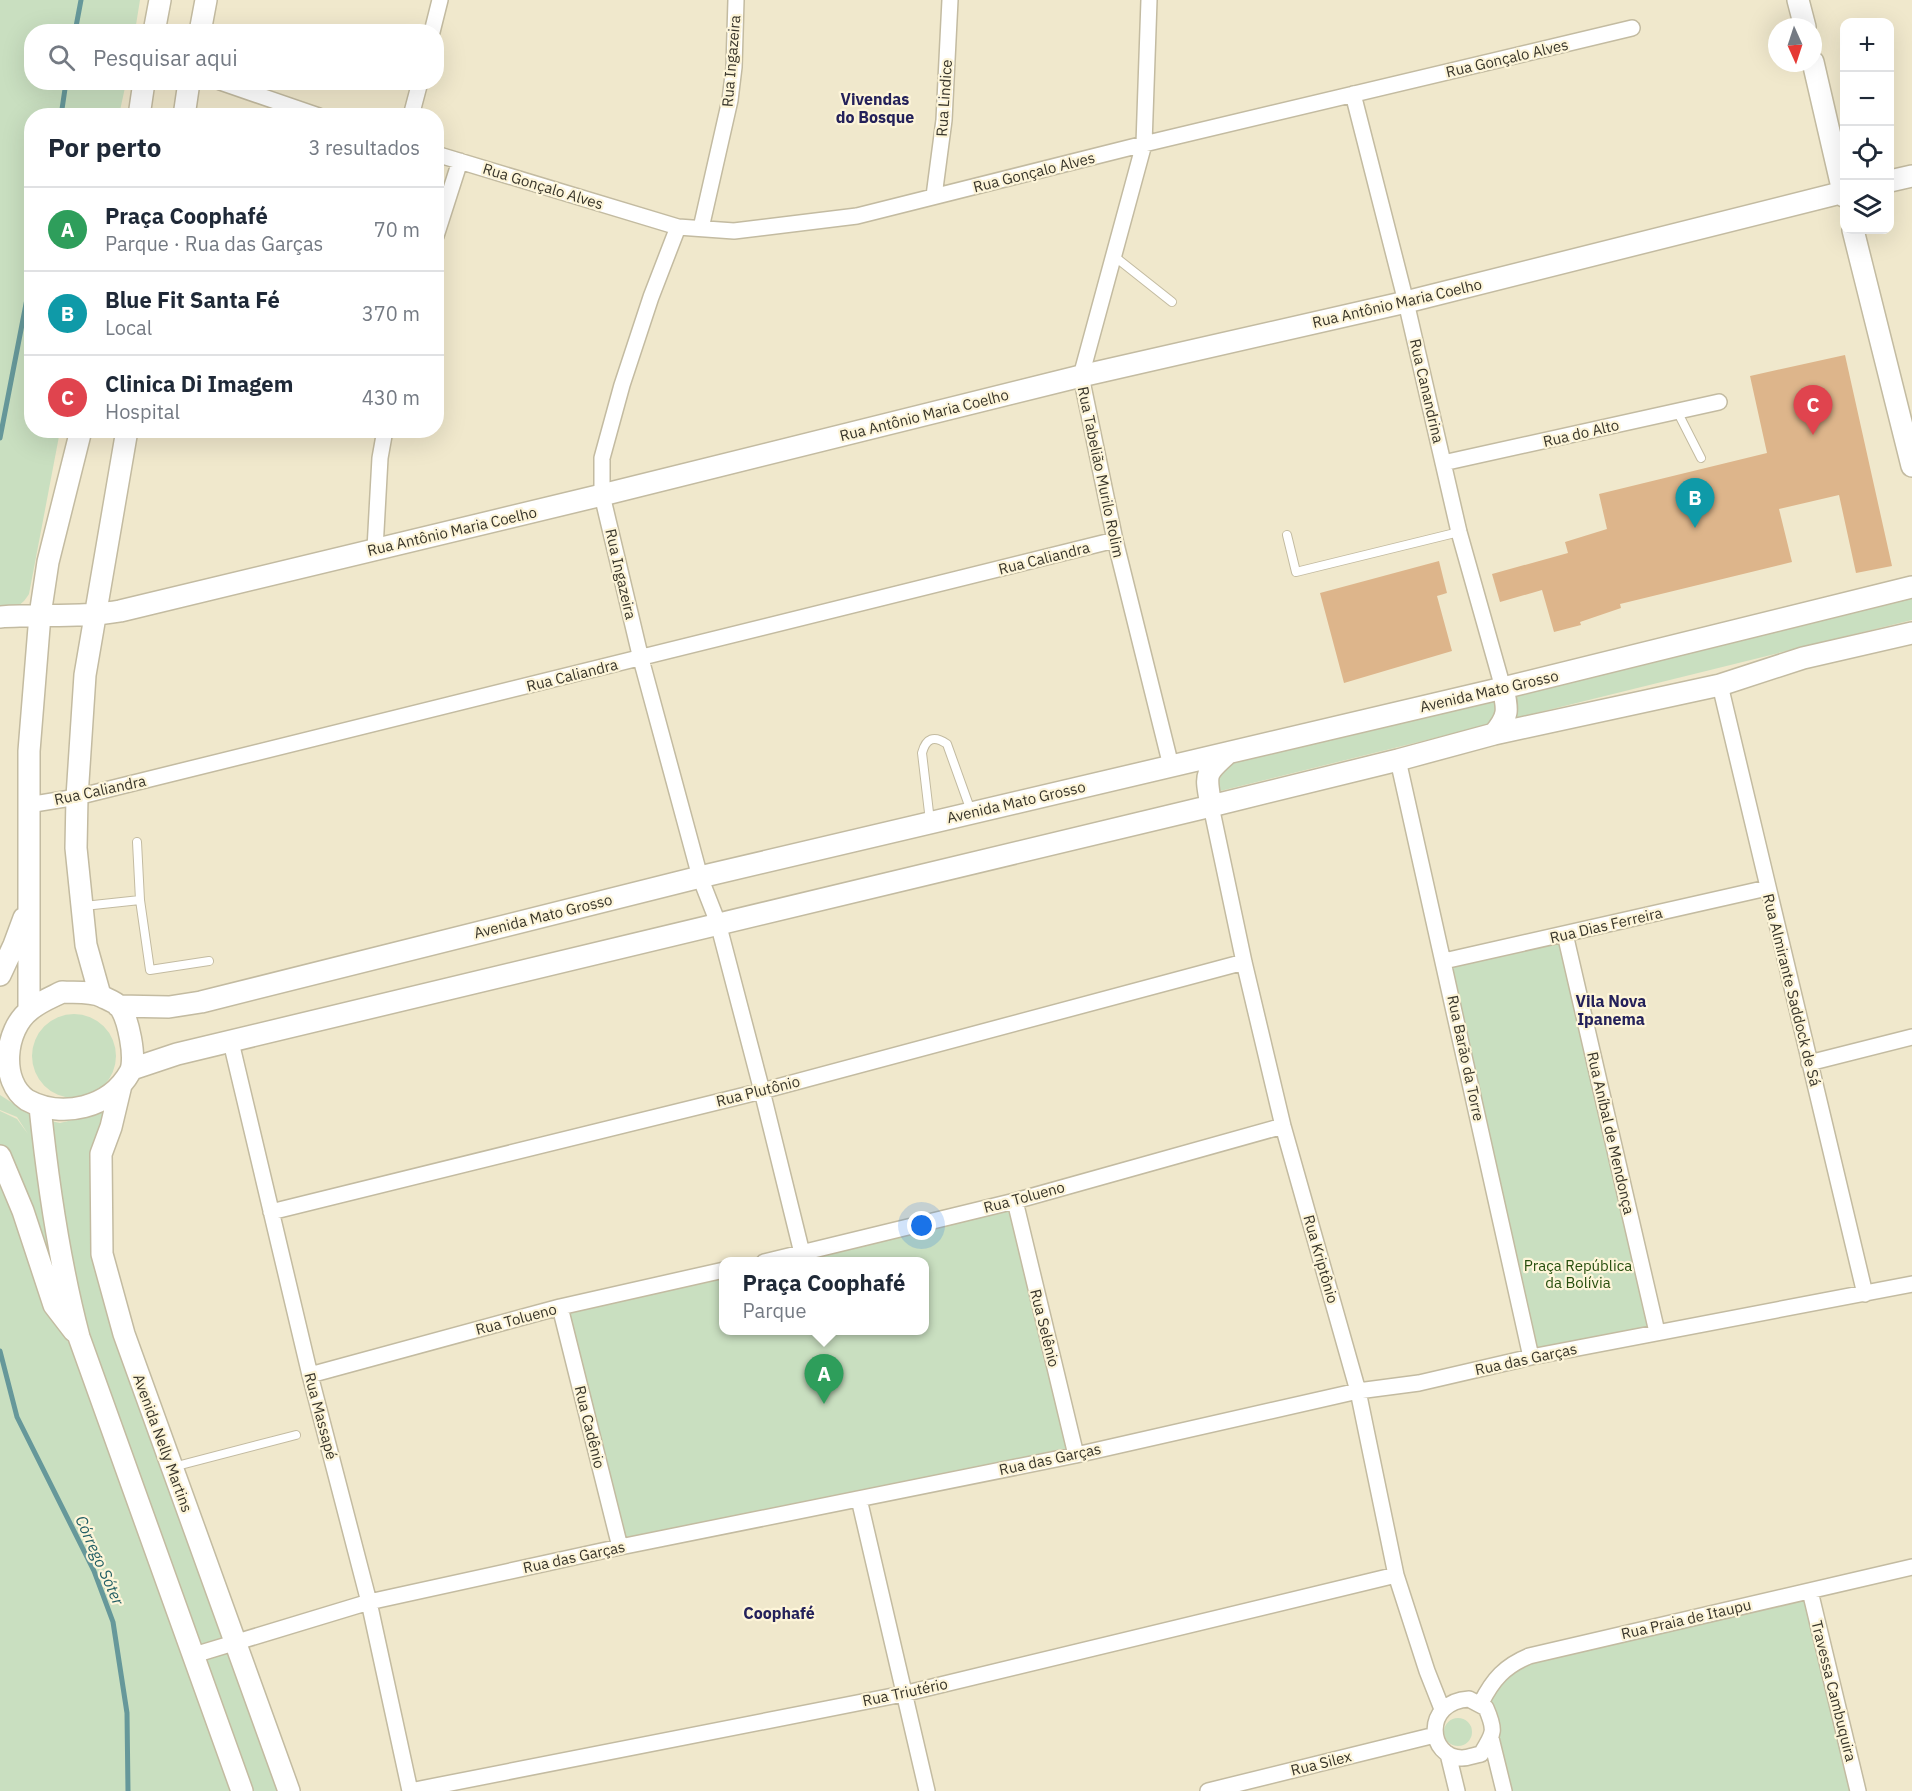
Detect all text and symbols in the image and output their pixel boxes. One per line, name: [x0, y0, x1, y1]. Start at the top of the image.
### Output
street label: Rua Ingazeira: [718, 14, 744, 108]
north arrow: [1768, 18, 1822, 72]
map controls: [1840, 18, 1894, 234]
button: +: [1840, 18, 1894, 72]
search box: [24, 24, 444, 90]
street label: Rua Gonçalo Alves: [1444, 35, 1570, 81]
icon: search: [45, 41, 78, 74]
text: Pesquisar aqui: [93, 43, 238, 72]
street label: Rua Lindice: [932, 59, 956, 137]
button: −: [1840, 72, 1894, 126]
district label: Vivendas do Bosque: [836, 89, 914, 127]
button: locate: [1840, 126, 1894, 180]
text: Por perto: [48, 130, 161, 164]
text: 3 resultados: [308, 134, 420, 161]
street label: Rua Gonçalo Alves: [971, 148, 1097, 196]
street label: Rua Gonçalo Alves: [480, 159, 606, 213]
button: layers: [1840, 180, 1894, 234]
text: Praça Coophafé: [105, 201, 268, 230]
text: A: [61, 216, 74, 243]
text: 70 m: [374, 216, 420, 243]
text: Parque · Rua das Garças: [105, 230, 323, 257]
street label: Rua Antônio Maria Coelho: [1310, 274, 1484, 332]
text: Blue Fit Santa Fé: [105, 285, 280, 314]
text: B: [61, 300, 74, 327]
text: 370 m: [362, 300, 420, 327]
text: Local: [105, 314, 152, 341]
street label: Rua Canandrina: [1406, 337, 1448, 445]
text: Clinica Di Imagem: [105, 369, 293, 398]
text: C: [61, 384, 74, 411]
text: 430 m: [362, 384, 420, 411]
street label: Rua Antônio Maria Coelho: [837, 385, 1011, 445]
street label: Rua Tabelião Murilo Rolim: [1074, 385, 1128, 559]
pin: C: [1794, 386, 1832, 435]
text: Hospital: [105, 398, 180, 425]
street label: Rua do Alto: [1541, 415, 1621, 451]
pin: B: [1676, 478, 1714, 528]
street label: Rua Antônio Maria Coelho: [365, 502, 539, 560]
street label: Rua Ingazeira: [601, 527, 641, 621]
street label: Rua Caliandra: [996, 537, 1092, 579]
street label: Rua Caliandra: [524, 654, 620, 696]
street label: Avenida Mato Grosso: [1418, 666, 1560, 716]
street label: Rua Caliandra: [52, 771, 148, 809]
street label: Avenida Mato Grosso: [945, 777, 1087, 827]
street label: Avenida Mato Grosso: [472, 890, 614, 942]
street label: Rua Almirante Saddock de Sá: [1759, 892, 1825, 1088]
street label: Rua Dias Ferreira: [1548, 903, 1664, 947]
district label: Vila Nova Ipanema: [1576, 991, 1646, 1029]
street label: Rua Barão da Torre: [1443, 993, 1489, 1123]
street label: Rua Aníbal de Mendonça: [1583, 1050, 1639, 1216]
street label: Rua Plutônio: [714, 1071, 802, 1111]
street label: Rua Tolueno: [981, 1177, 1067, 1217]
your location: [907, 1211, 936, 1240]
street label: Rua Kriptônio: [1299, 1213, 1343, 1305]
park label: Praça República da Bolívia: [1524, 1256, 1632, 1292]
popup: [719, 1257, 929, 1335]
text: Praça Coophafé: [743, 1268, 905, 1297]
street label: Rua Selênio: [1026, 1287, 1064, 1369]
text: Parque: [743, 1297, 806, 1324]
street label: Rua Tolueno: [473, 1299, 559, 1339]
street label: Rua das Garças: [1473, 1339, 1579, 1379]
pin: A: [804, 1354, 844, 1404]
street label: Rua Massapé: [300, 1370, 342, 1462]
street label: Avenida Nelly Martins: [129, 1371, 197, 1515]
street label: Rua Cadênio: [571, 1384, 609, 1470]
street label: Rua das Garças: [997, 1439, 1103, 1479]
water label: Córrego Sóter: [71, 1512, 129, 1609]
street label: Rua das Garças: [521, 1537, 627, 1577]
street label: Rua Praia de Itaupu: [1619, 1595, 1753, 1643]
district label: Coophafé: [743, 1603, 815, 1623]
street label: Travessa Cambuquira: [1807, 1618, 1861, 1764]
street label: Rua Triutério: [861, 1674, 949, 1710]
street label: Rua Silex: [1289, 1746, 1354, 1780]

